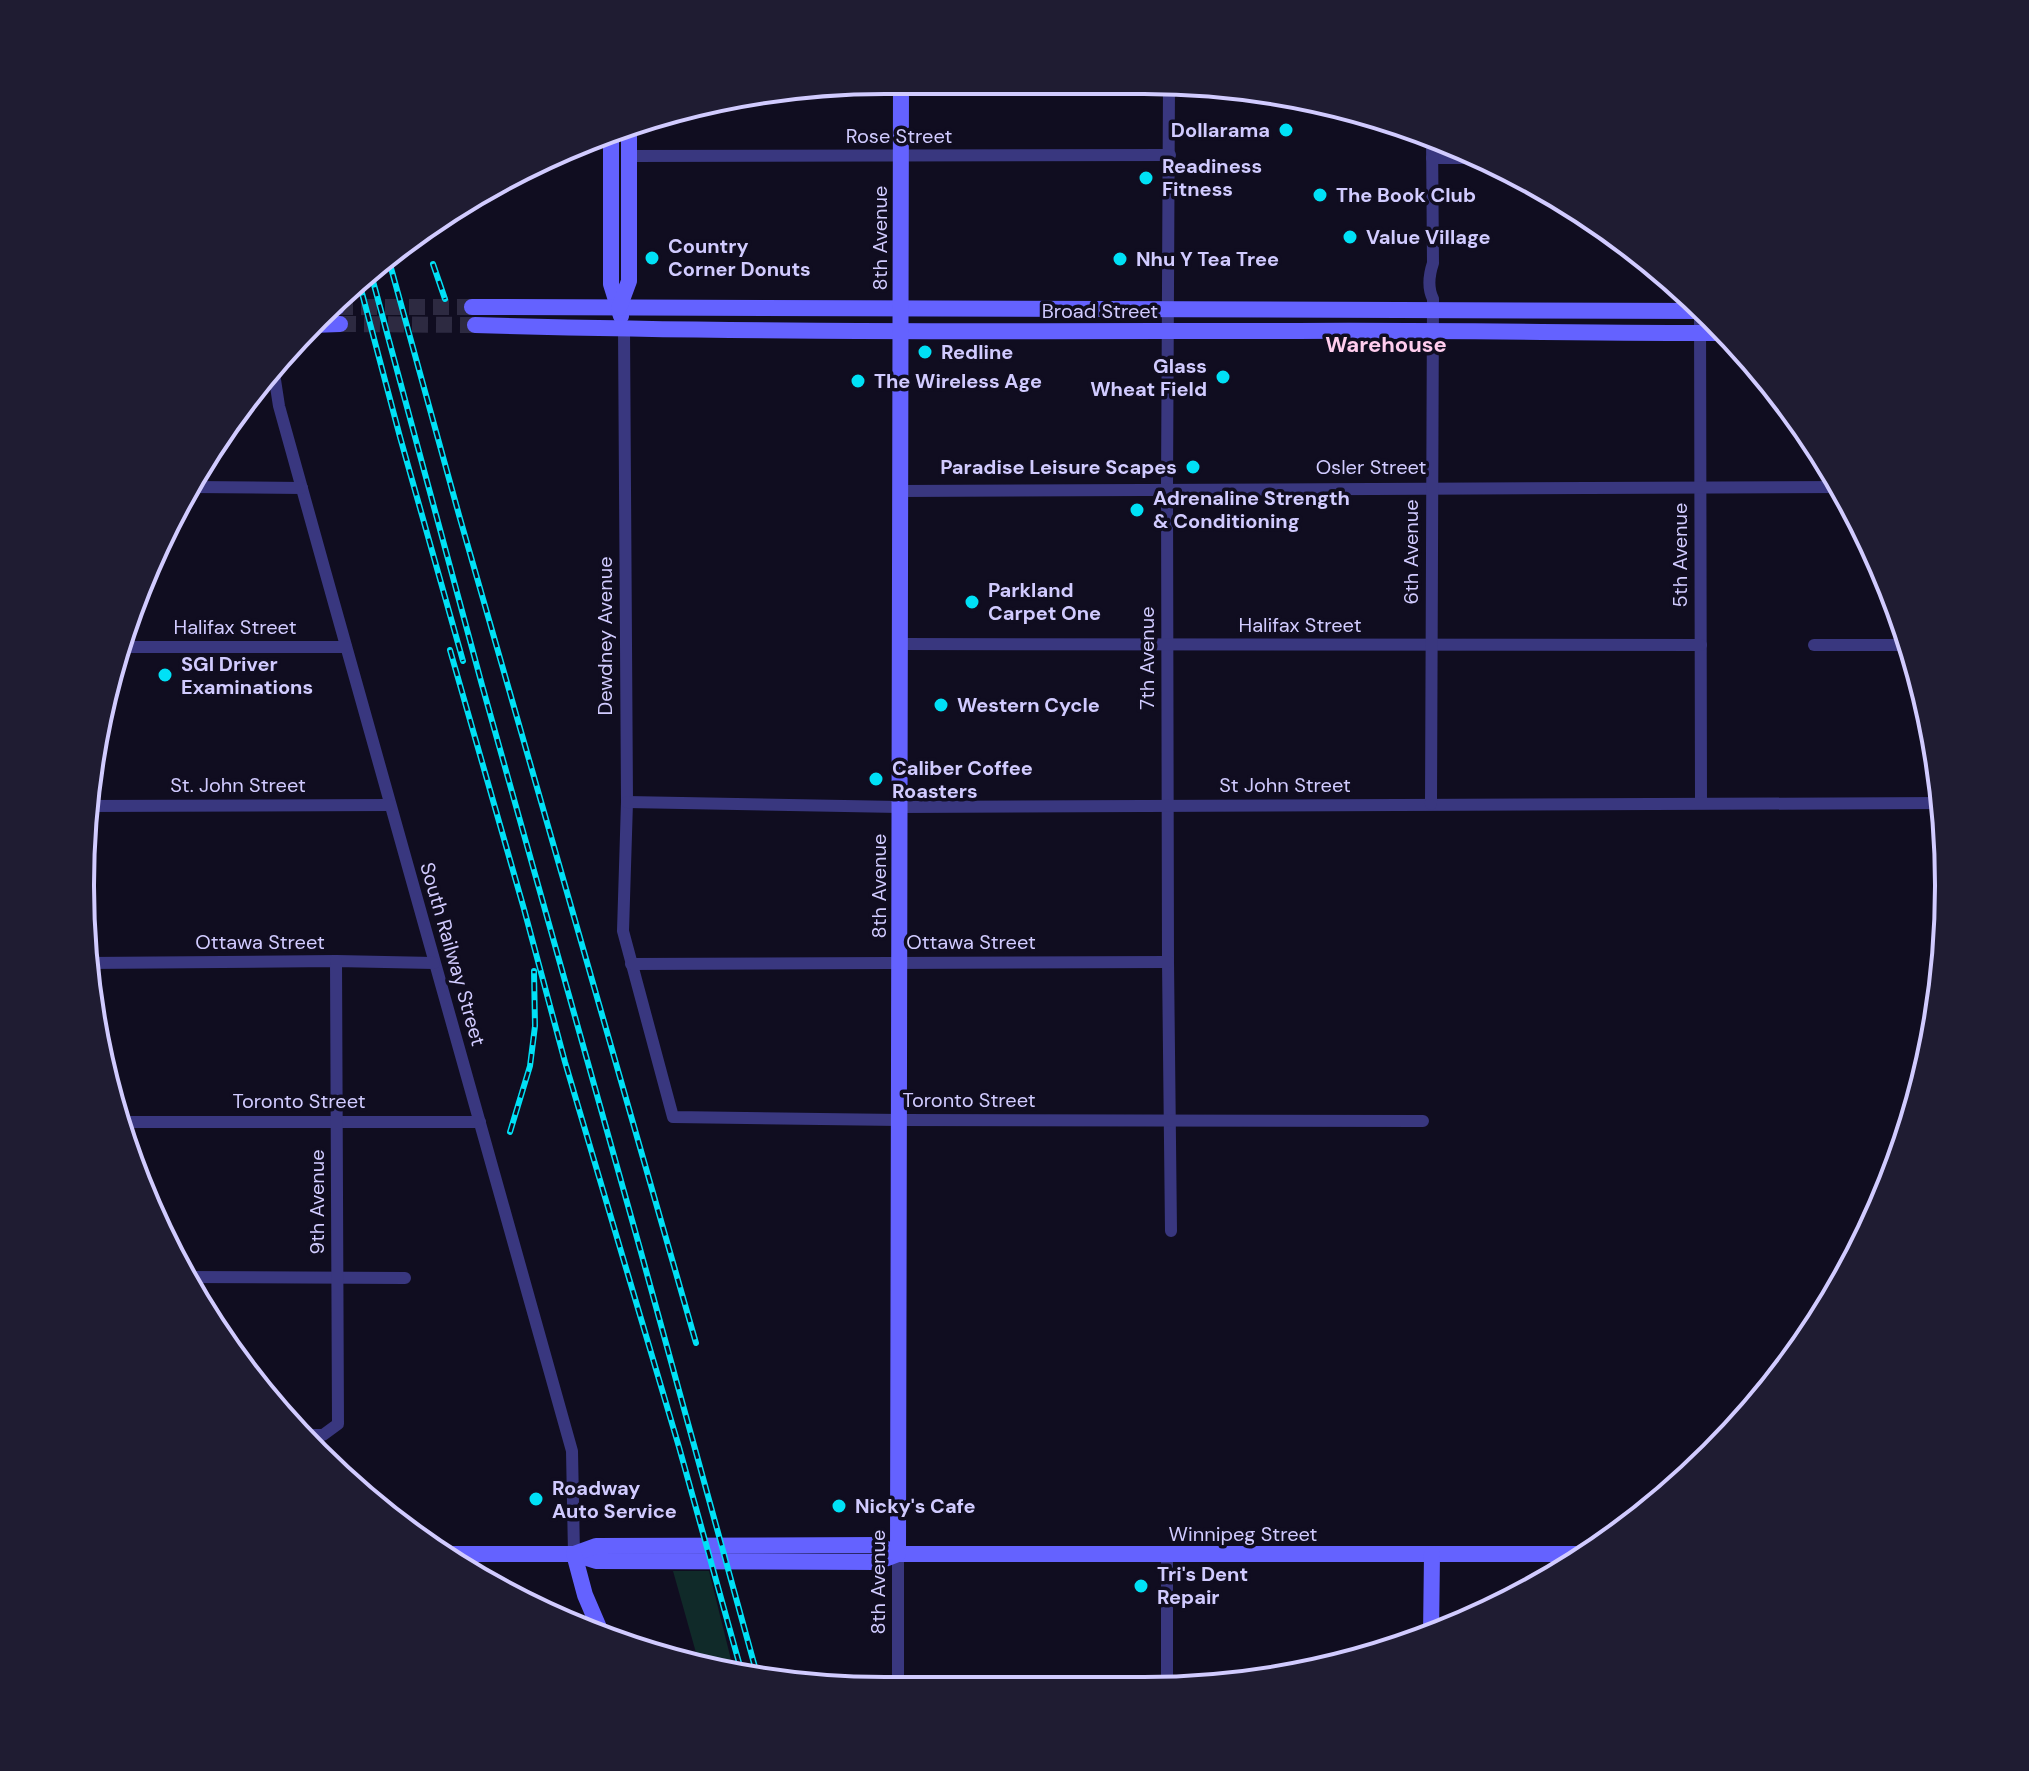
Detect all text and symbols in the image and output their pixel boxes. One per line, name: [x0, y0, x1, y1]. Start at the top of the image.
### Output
place label: Dollarama: [1171, 117, 1270, 143]
marker: Dollarama: [1277, 121, 1295, 139]
street label: Rose Street: [846, 123, 952, 149]
place label: Readiness Fitness: [1162, 153, 1262, 202]
marker: Readiness Fitness: [1137, 169, 1155, 187]
place label: The Book Club: [1336, 182, 1476, 208]
street label: 8th Avenue: [867, 186, 893, 290]
marker: The Book Club: [1311, 186, 1329, 204]
place label: Value Village: [1366, 224, 1491, 250]
marker: Value Village: [1341, 228, 1359, 246]
place label: Country Corner Donuts: [668, 233, 811, 282]
place label: Nhu Y Tea Tree: [1136, 246, 1279, 272]
marker: Country Corner Donuts: [643, 249, 661, 267]
marker: Nhu Y Tea Tree: [1111, 250, 1129, 268]
street label: Broad Street: [1042, 298, 1158, 324]
district label: Warehouse: [1325, 330, 1447, 359]
place label: Redline: [941, 339, 1013, 365]
marker: Redline: [916, 343, 934, 361]
place label: Glass Wheat Field: [1090, 353, 1207, 402]
place label: The Wireless Age: [874, 368, 1042, 394]
marker: Glass Wheat Field: [1214, 368, 1232, 386]
marker: The Wireless Age: [849, 372, 867, 390]
place label: Paradise Leisure Scapes: [940, 454, 1177, 480]
street label: Osler Street: [1316, 454, 1427, 480]
marker: Paradise Leisure Scapes: [1184, 458, 1202, 476]
place label: Adrenaline Strength & Conditioning: [1153, 485, 1350, 534]
street label: 6th Avenue: [1398, 499, 1424, 605]
marker: Adrenaline Strength & Conditioning: [1128, 501, 1146, 519]
street label: 5th Avenue: [1667, 503, 1693, 607]
street label: Dewdney Avenue: [592, 557, 618, 715]
place label: Parkland Carpet One: [988, 577, 1101, 626]
marker: Parkland Carpet One: [963, 593, 981, 611]
street label: 7th Avenue: [1134, 606, 1160, 710]
street label: Halifax Street: [1239, 612, 1362, 638]
street label: Halifax Street: [174, 614, 297, 640]
place label: SGI Driver Examinations: [181, 651, 313, 700]
marker: SGI Driver Examinations: [156, 666, 174, 684]
place label: Western Cycle: [957, 692, 1100, 718]
marker: Western Cycle: [932, 696, 950, 714]
place label: Caliber Coffee Roasters: [892, 755, 1033, 804]
marker: Caliber Coffee Roasters: [867, 770, 885, 788]
street label: St. John Street: [170, 772, 306, 798]
street label: St John Street: [1219, 772, 1351, 798]
street label: 8th Avenue: [866, 834, 892, 938]
street label: South Railway Street: [414, 859, 492, 1049]
street label: Ottawa Street: [195, 929, 325, 955]
street label: Ottawa Street: [906, 929, 1036, 955]
street label: Toronto Street: [902, 1087, 1036, 1113]
street label: Toronto Street: [232, 1088, 366, 1114]
street label: 9th Avenue: [304, 1149, 330, 1255]
place label: Roadway Auto Service: [552, 1475, 677, 1524]
marker: Roadway Auto Service: [527, 1490, 545, 1508]
place label: Nicky's Cafe: [855, 1493, 976, 1519]
marker: Nicky's Cafe: [830, 1497, 848, 1515]
street label: Winnipeg Street: [1169, 1521, 1318, 1547]
street label: 8th Avenue: [865, 1530, 891, 1634]
place label: Tri's Dent Repair: [1157, 1561, 1248, 1610]
marker: Tri's Dent Repair: [1132, 1577, 1150, 1595]

